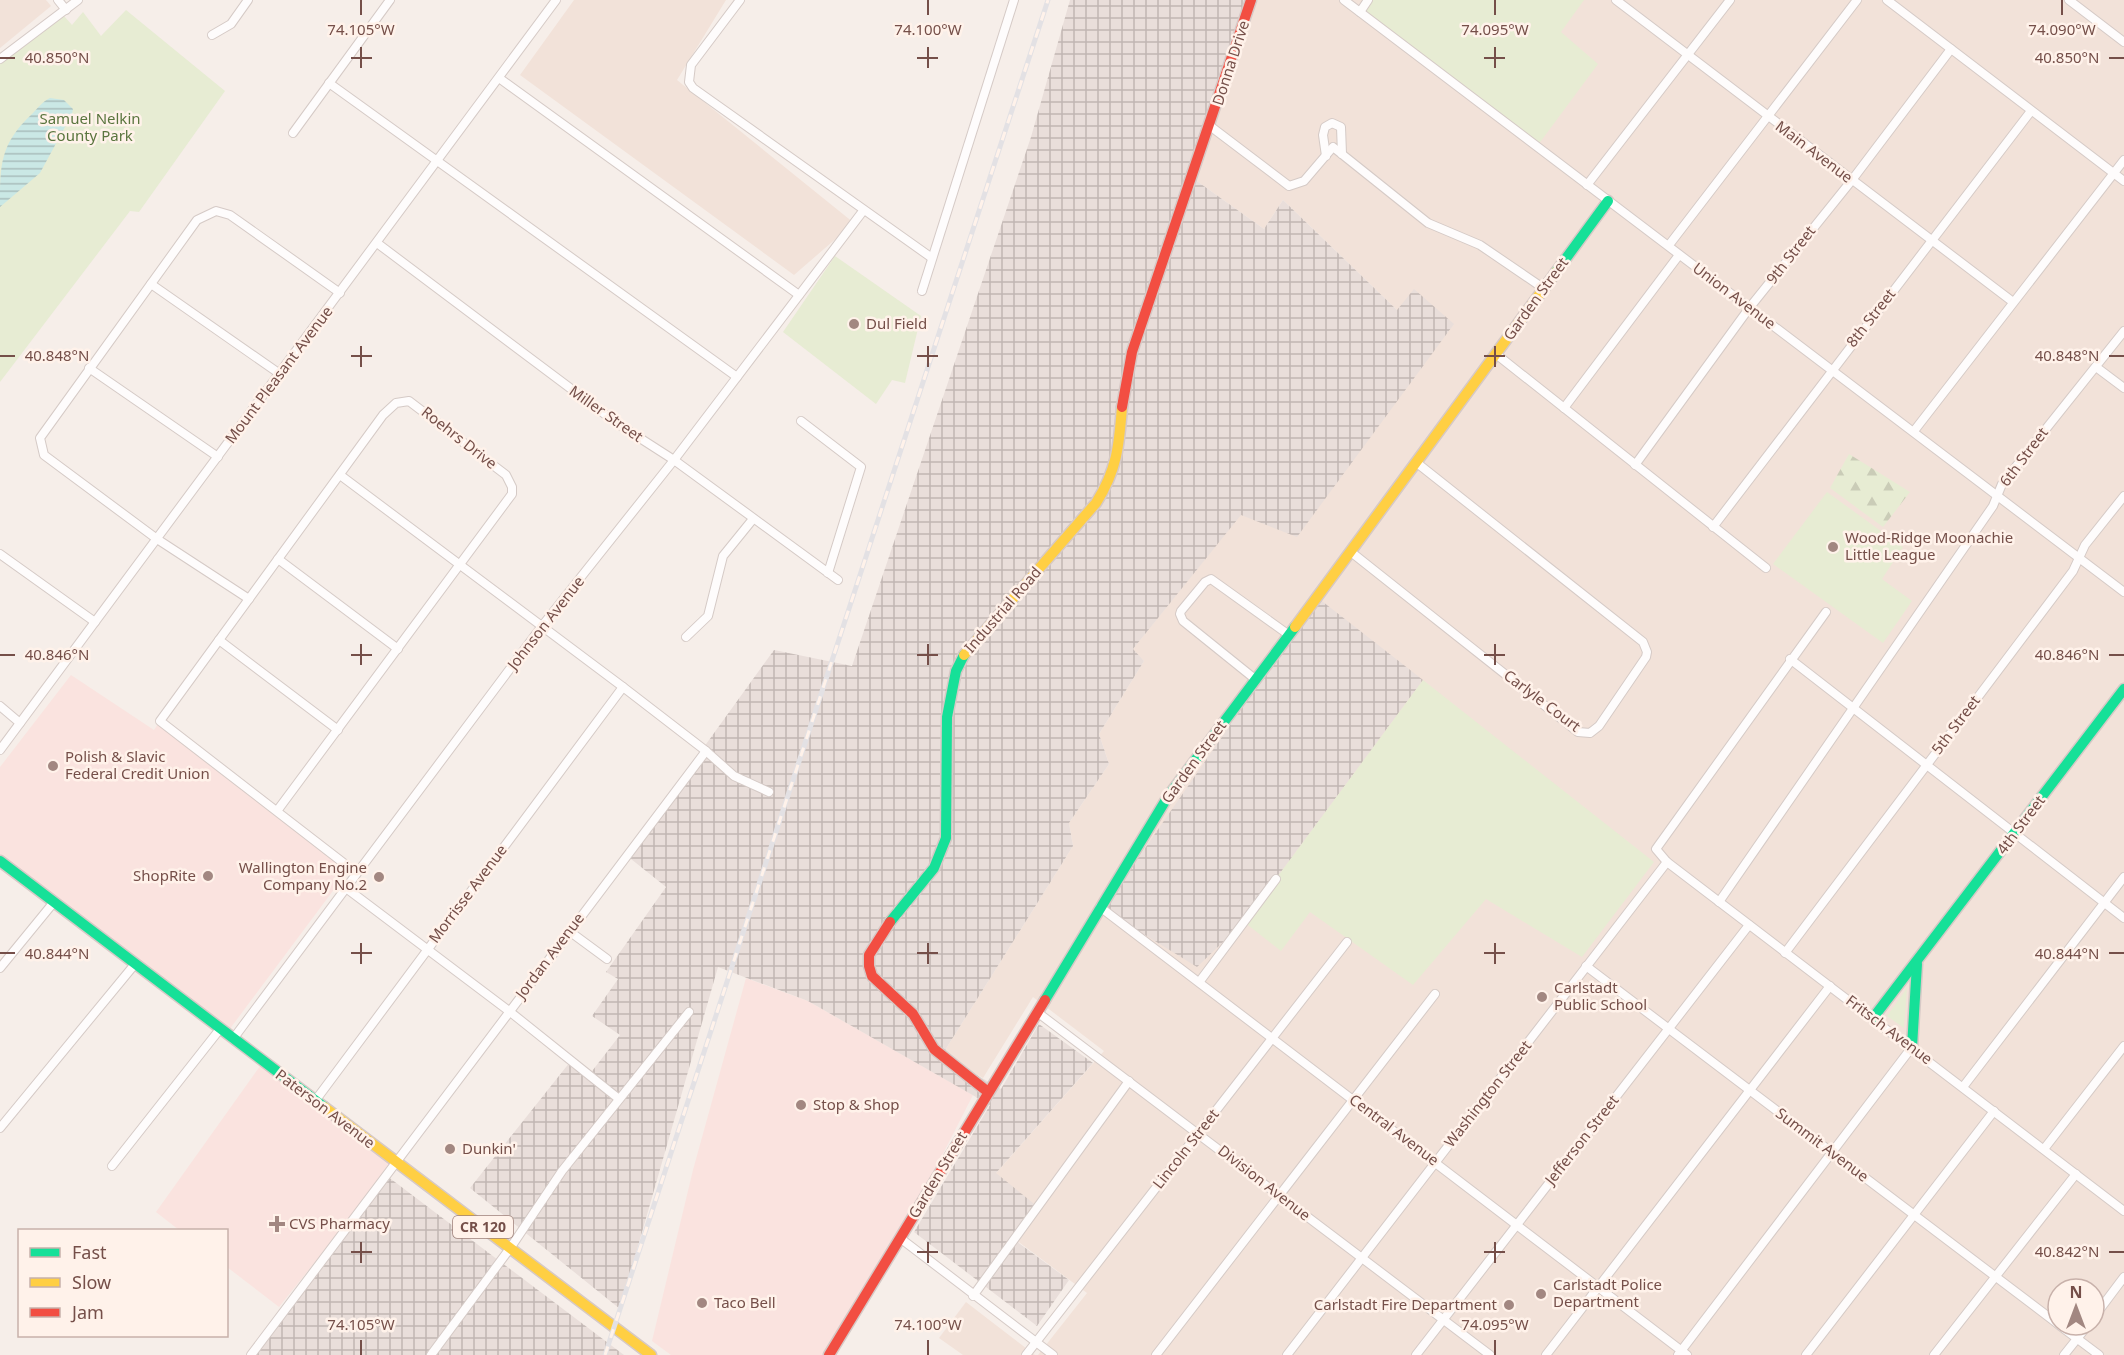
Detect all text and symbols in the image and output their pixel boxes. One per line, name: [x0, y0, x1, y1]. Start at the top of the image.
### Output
street label: Donna Drive: [1207, 18, 1253, 108]
text: 74.105°W: [327, 19, 395, 39]
text: 74.100°W: [894, 19, 962, 39]
text: 74.095°W: [1461, 19, 1529, 39]
text: 74.090°W: [2028, 19, 2096, 39]
text: 40.850°N: [25, 47, 89, 67]
text: 40.850°N: [2035, 47, 2099, 67]
park label: Samuel Nelkin County Park: [39, 108, 141, 145]
street label: Main Avenue: [1772, 116, 1857, 187]
street label: 9th Street: [1761, 221, 1820, 288]
street label: Garden Street: [1498, 252, 1572, 344]
street label: Union Avenue: [1689, 257, 1780, 333]
street label: 8th Street: [1841, 284, 1900, 351]
street label: Mount Pleasant Avenue: [220, 302, 337, 447]
place label: Dul Field: [866, 313, 927, 333]
marker: Dul Field: [847, 317, 861, 331]
text: 40.848°N: [25, 345, 89, 365]
text: 40.848°N: [2035, 345, 2099, 365]
street label: Miller Street: [566, 380, 648, 446]
street label: Roehrs Drive: [418, 401, 501, 473]
street label: 6th Street: [1994, 422, 2052, 490]
place label: Wood-Ridge Moonachie Little League: [1845, 527, 2013, 564]
marker: Wood-Ridge Moonachie Little League: [1826, 540, 1840, 554]
street label: Industrial Road: [959, 562, 1045, 657]
street label: Johnson Avenue: [501, 571, 588, 675]
text: 40.846°N: [25, 644, 89, 664]
text: 40.846°N: [2035, 644, 2099, 664]
street label: Carlyle Court: [1500, 665, 1586, 736]
street label: 5th Street: [1926, 690, 1984, 758]
street label: Garden Street: [1156, 715, 1230, 807]
place label: Polish & Slavic Federal Credit Union: [65, 746, 210, 783]
marker: Polish & Slavic Federal Credit Union: [46, 759, 60, 773]
street label: 4th Street: [1991, 790, 2049, 858]
street label: Morrisse Avenue: [424, 840, 511, 947]
place label: Wallington Engine Company No.2: [239, 857, 367, 894]
place label: ShopRite: [133, 865, 196, 885]
marker: ShopRite: [201, 869, 215, 883]
marker: Wallington Engine Company No.2: [372, 870, 386, 884]
street label: Jordan Avenue: [509, 908, 588, 1004]
text: 40.844°N: [25, 943, 89, 963]
text: 40.844°N: [2035, 943, 2099, 963]
place label: Carlstadt Public School: [1554, 977, 1647, 1014]
marker: Carlstadt Public School: [1535, 990, 1549, 1004]
street label: Fritsch Avenue: [1842, 990, 1937, 1068]
street label: Washington Street: [1439, 1035, 1536, 1151]
street label: Paterson Avenue: [272, 1064, 379, 1152]
street label: Central Avenue: [1346, 1089, 1443, 1169]
street label: Jefferson Street: [1539, 1090, 1623, 1190]
place label: Stop & Shop: [813, 1094, 900, 1114]
marker: Stop & Shop: [794, 1098, 808, 1112]
street label: Summit Avenue: [1772, 1103, 1873, 1186]
street label: Lincoln Street: [1148, 1104, 1223, 1192]
street label: Garden Street: [903, 1127, 971, 1222]
place label: Dunkin': [462, 1138, 516, 1158]
street label: Division Avenue: [1214, 1140, 1315, 1225]
marker: Dunkin': [443, 1142, 457, 1156]
place label: CVS Pharmacy: [289, 1213, 390, 1233]
road number: CR 120: [453, 1216, 513, 1238]
marker: CVS Pharmacy: [270, 1217, 284, 1231]
legend: [18, 1229, 228, 1337]
text: Fast: [72, 1240, 107, 1264]
text: 40.842°N: [2035, 1241, 2099, 1261]
text: Slow: [72, 1270, 111, 1294]
place label: Carlstadt Police Department: [1553, 1274, 1662, 1311]
north arrow: [2046, 1277, 2106, 1337]
text: N: [2069, 1281, 2083, 1303]
marker: Carlstadt Police Department: [1534, 1287, 1548, 1301]
place label: Taco Bell: [714, 1292, 776, 1312]
place label: Carlstadt Fire Department: [1314, 1294, 1498, 1314]
marker: Taco Bell: [695, 1296, 709, 1310]
marker: Carlstadt Fire Department: [1502, 1298, 1516, 1312]
text: Jam: [70, 1300, 104, 1324]
text: 74.105°W: [327, 1314, 395, 1334]
text: 74.100°W: [894, 1314, 962, 1334]
text: 74.095°W: [1461, 1314, 1529, 1334]

